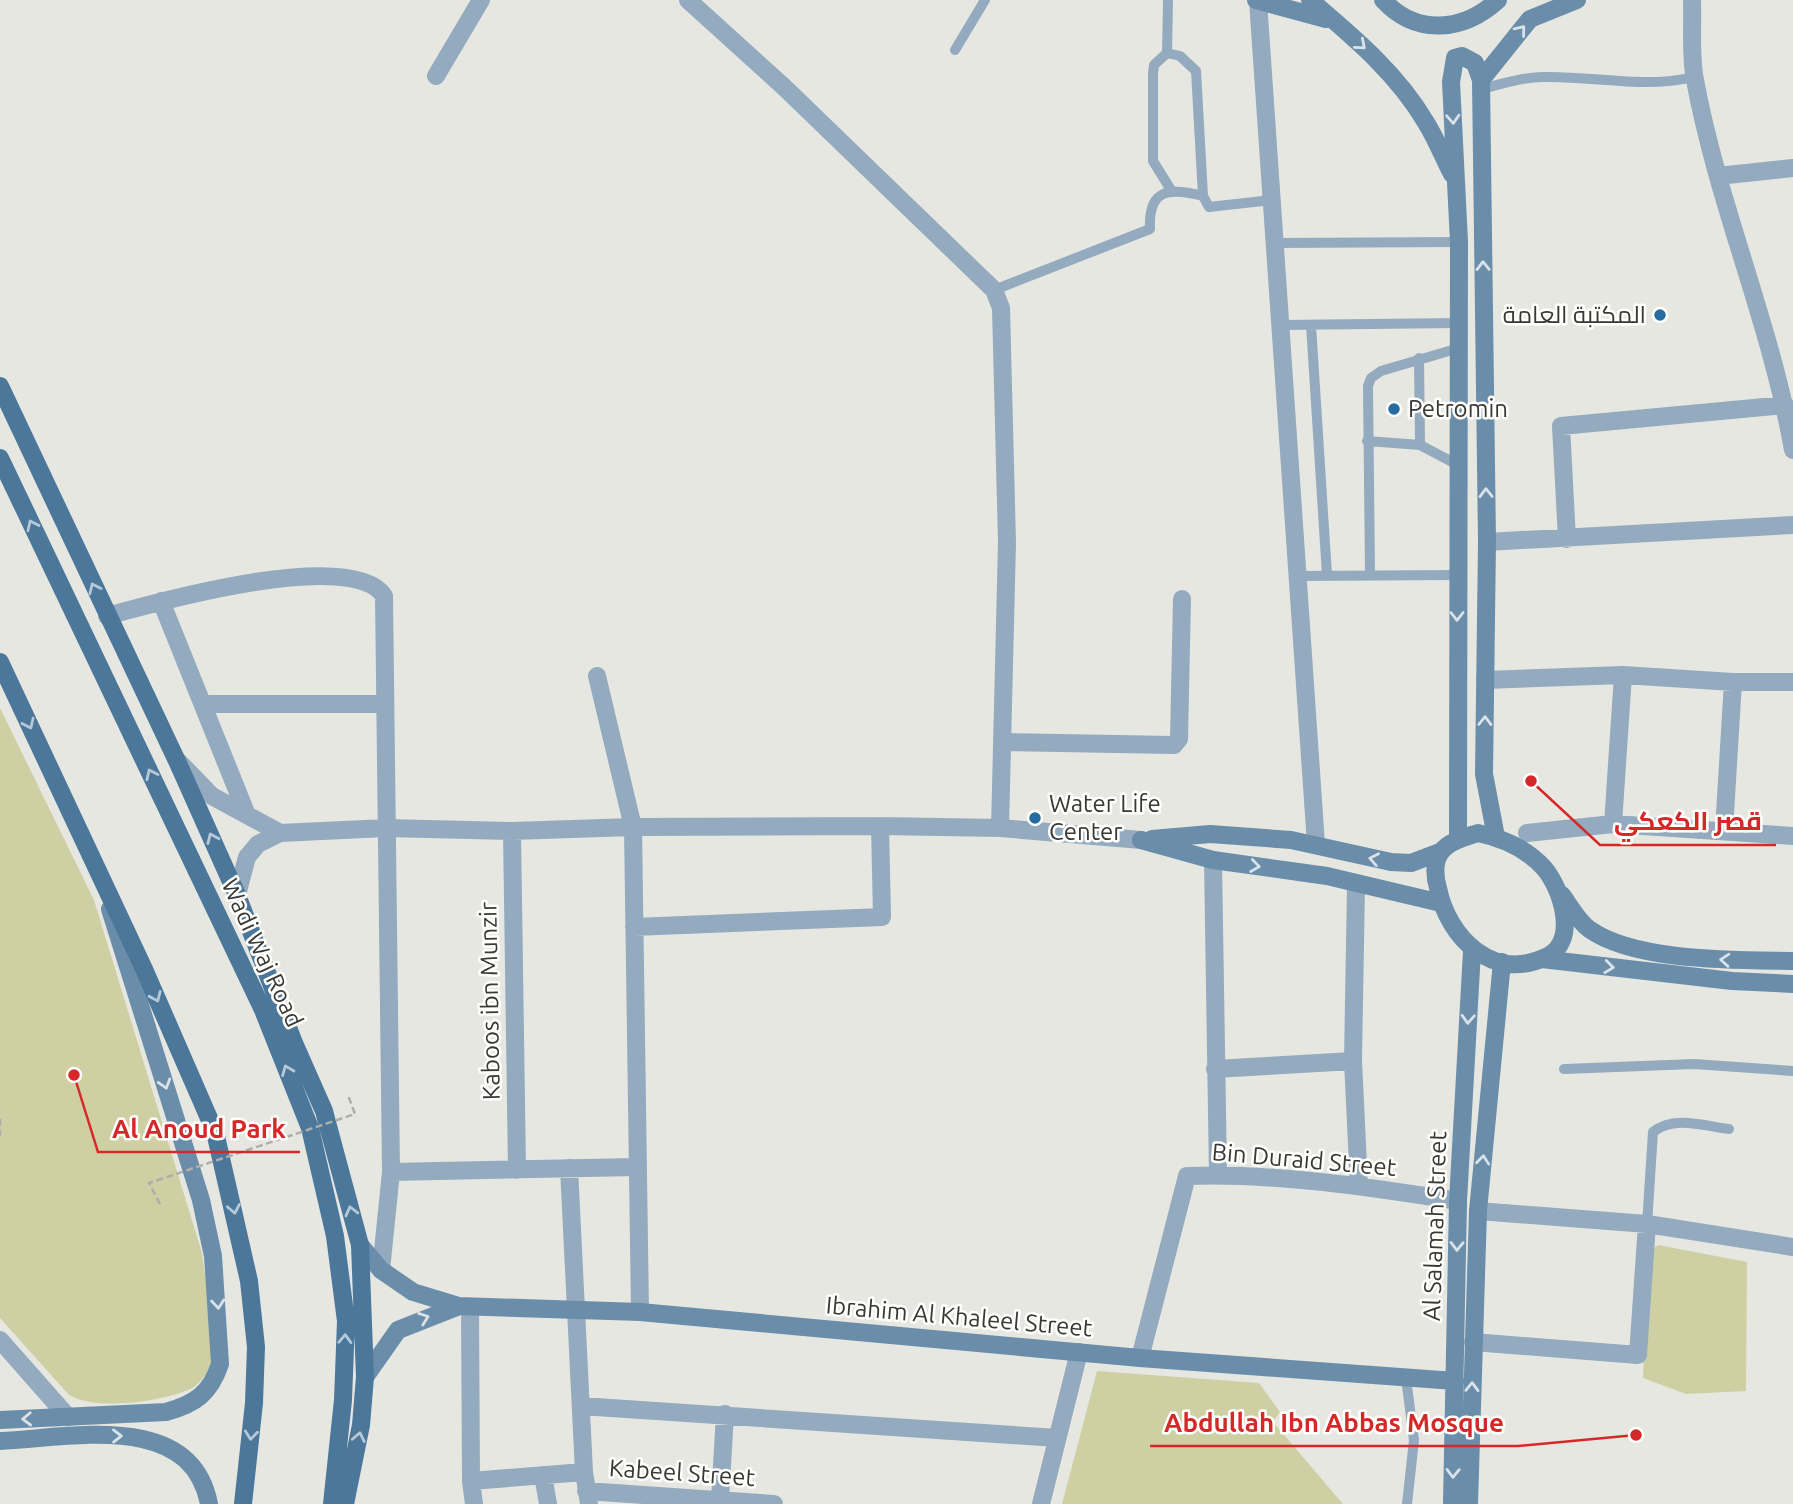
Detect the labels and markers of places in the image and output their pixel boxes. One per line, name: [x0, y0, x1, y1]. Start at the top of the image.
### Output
place label: المكتبة العامة: [1503, 301, 1646, 328]
marker: المكتبة العامة: [1652, 307, 1668, 323]
place label: Petromin: [1408, 395, 1508, 422]
marker: Petromin: [1386, 401, 1402, 417]
place label: Water Life Center: [1049, 790, 1161, 845]
callout: قصر الكعكي: [1600, 798, 1776, 845]
marker: Water Life Center: [1027, 810, 1043, 826]
callout: Al Anoud Park: [98, 1105, 300, 1152]
callout: Abdullah Ibn Abbas Mosque: [1150, 1399, 1518, 1446]

